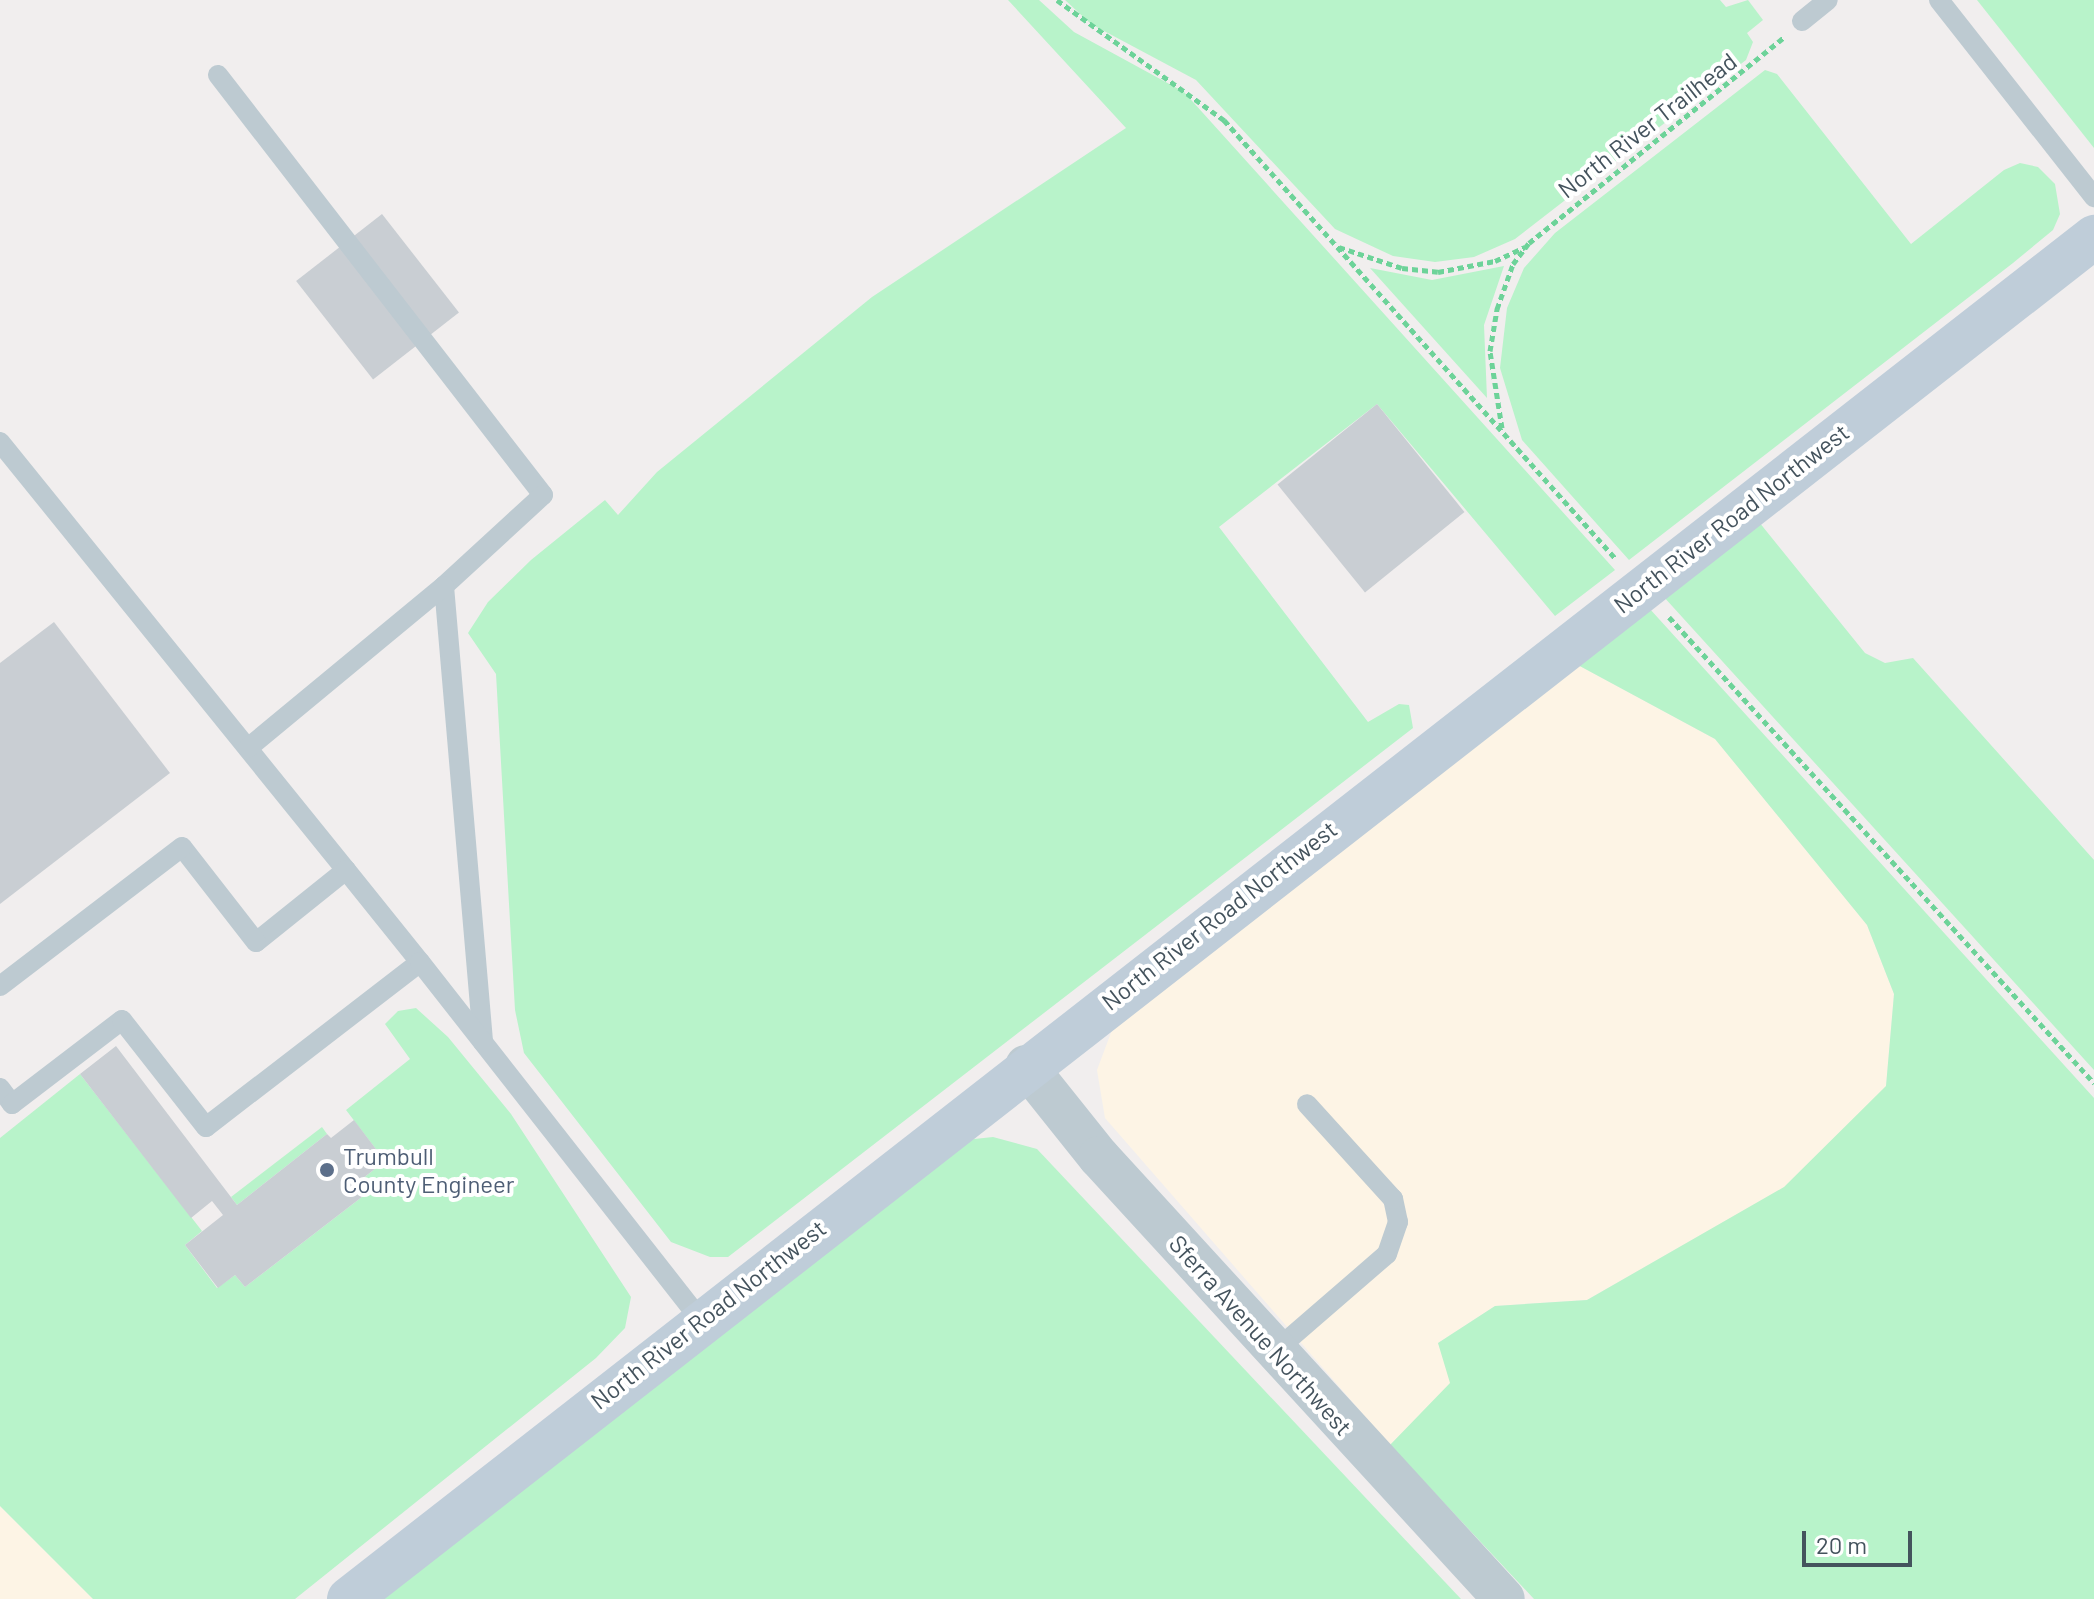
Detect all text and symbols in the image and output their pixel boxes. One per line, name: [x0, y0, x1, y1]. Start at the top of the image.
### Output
street label: North River Trailhead: [1552, 46, 1742, 204]
street label: North River Road Northwest: [1608, 417, 1854, 619]
street label: North River Road Northwest: [1096, 814, 1342, 1016]
place label: Trumbull County Engineer: [343, 1142, 515, 1198]
marker: Trumbull County Engineer: [318, 1161, 336, 1179]
street label: North River Road Northwest: [585, 1213, 831, 1415]
street label: Sferra Avenue Northwest: [1164, 1229, 1358, 1441]
scale bar: [1806, 1515, 1916, 1565]
text: 20 m: [1816, 1530, 1867, 1559]

